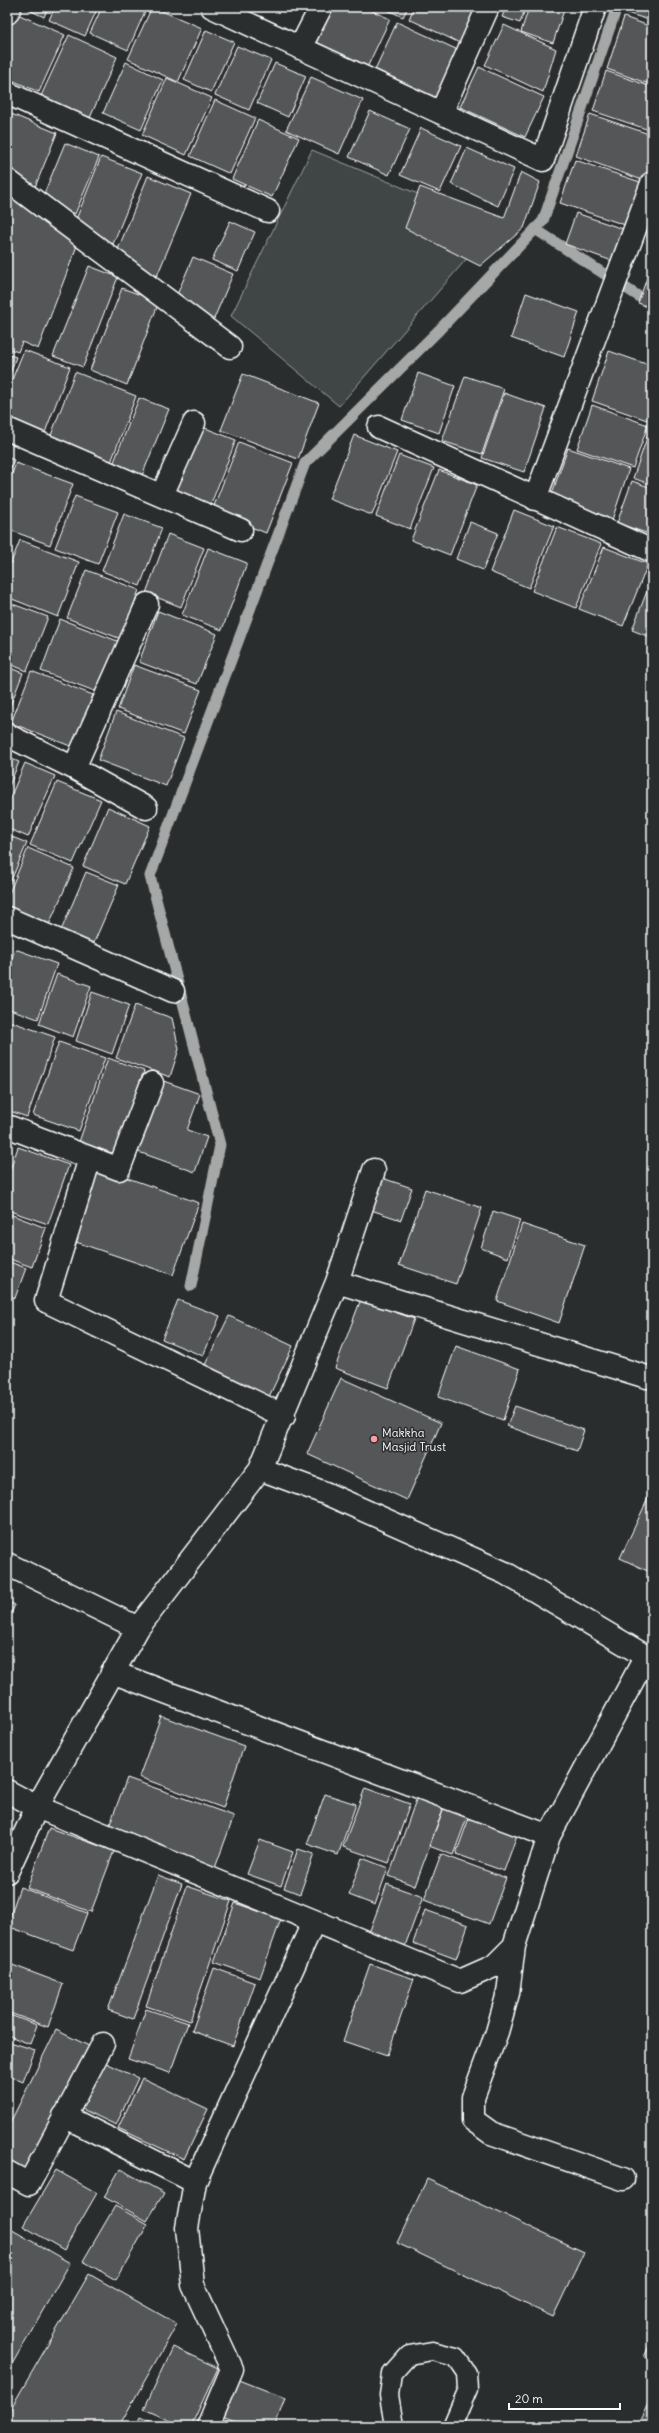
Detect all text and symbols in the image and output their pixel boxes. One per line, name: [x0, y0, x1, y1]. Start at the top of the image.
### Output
place label: Makkha Masjid Trust: [382, 1425, 446, 1454]
marker: Makkha Masjid Trust: [369, 1434, 379, 1444]
scale bar: [509, 2385, 620, 2411]
text: 20 m: [515, 2391, 543, 2406]

